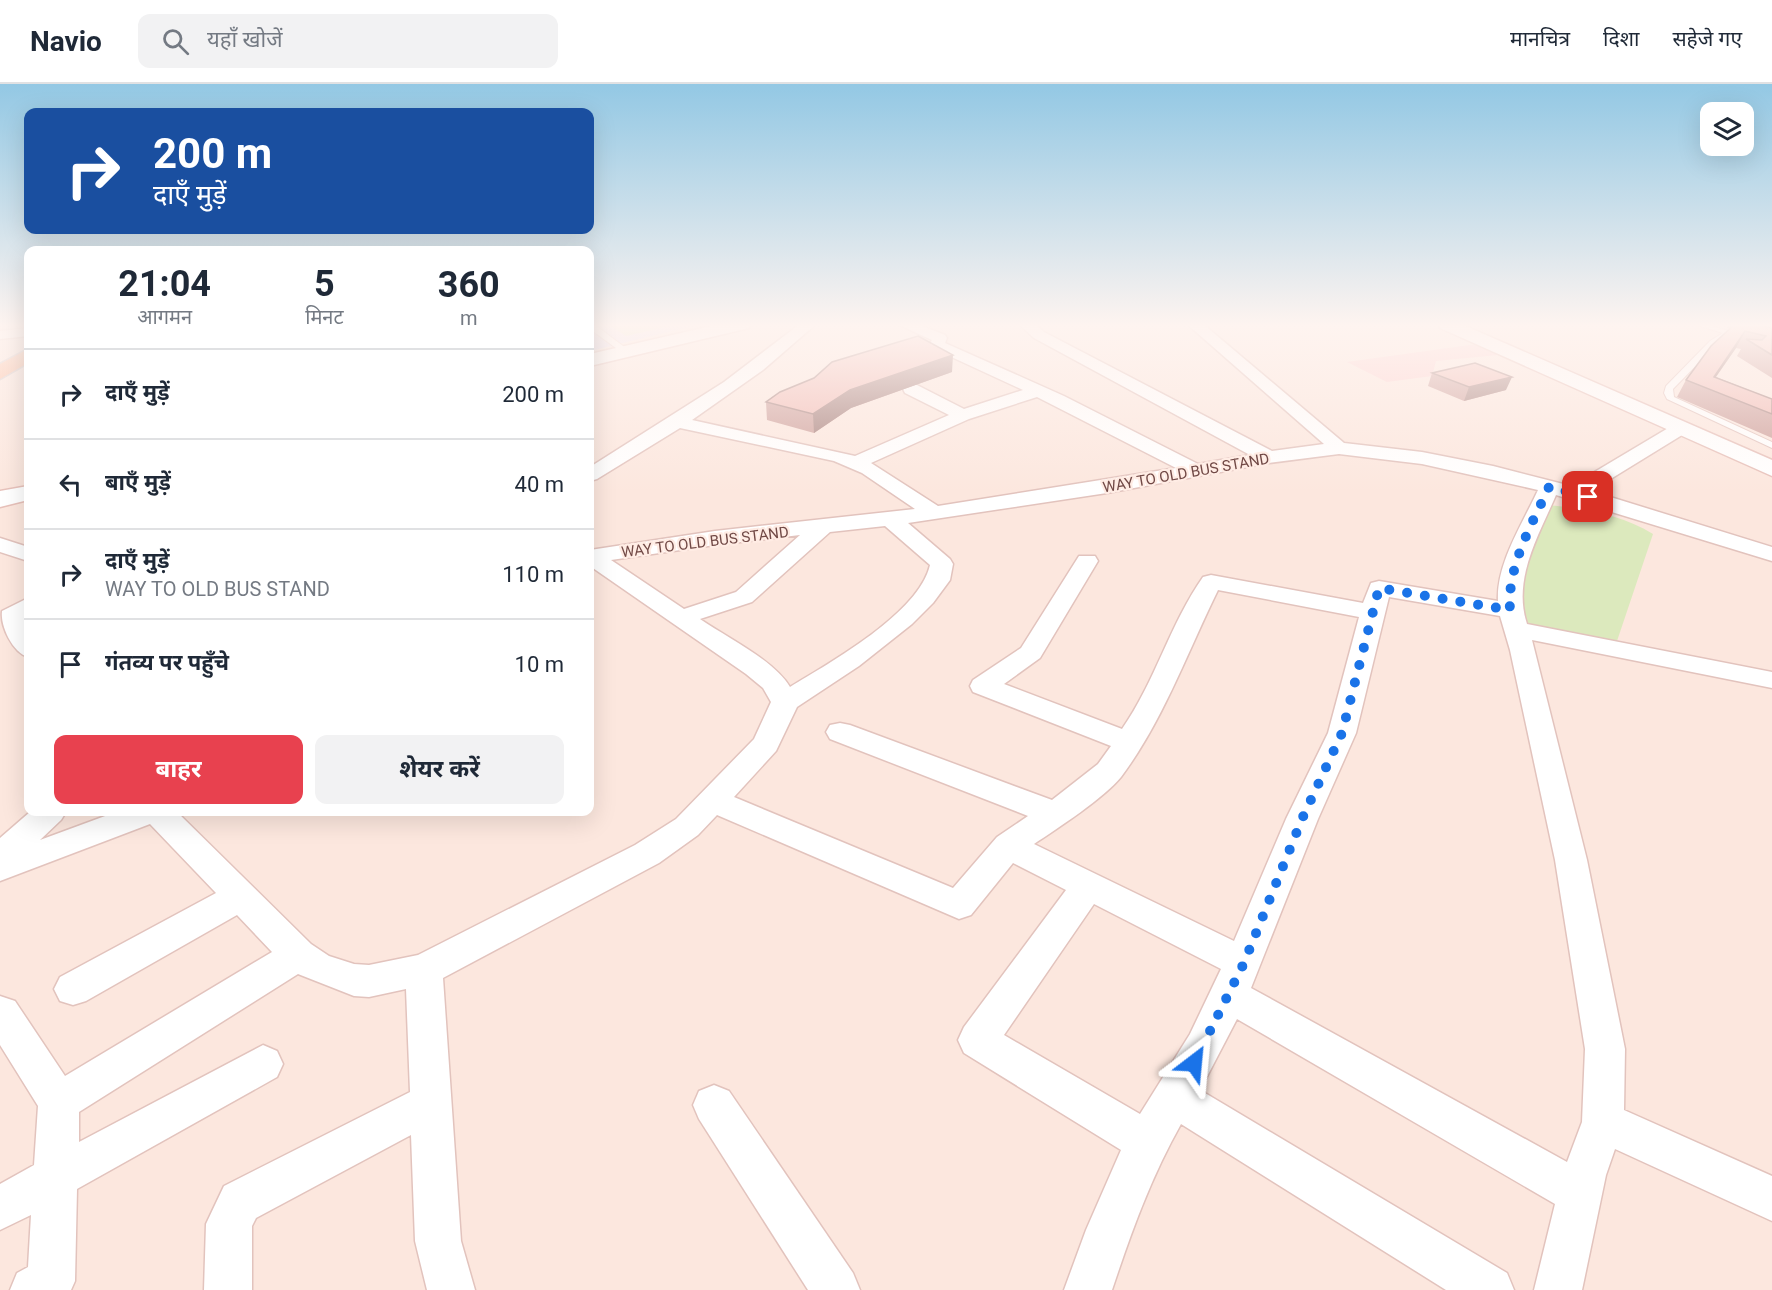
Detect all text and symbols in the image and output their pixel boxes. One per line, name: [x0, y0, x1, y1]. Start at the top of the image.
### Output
search box: [138, 14, 558, 68]
text: Navio: [30, 25, 102, 58]
icon: search: [159, 25, 192, 58]
text: यहाँ खोजें: [207, 27, 283, 52]
text: मानचित्र: [1510, 27, 1570, 51]
text: दिशा: [1603, 27, 1639, 51]
text: सहेजे गए: [1672, 27, 1742, 51]
map controls: [1700, 102, 1754, 156]
button: layers: [1700, 102, 1754, 156]
text: 200 m: [153, 129, 272, 178]
icon: right: [54, 132, 132, 210]
text: दाएँ मुड़ें: [153, 179, 227, 211]
text: 21:04: [118, 263, 211, 305]
text: 5: [314, 263, 335, 305]
text: 360: [438, 264, 500, 306]
text: आगमन: [137, 305, 192, 329]
text: मिनट: [305, 305, 344, 329]
text: m: [460, 306, 478, 330]
icon: right: [54, 378, 87, 411]
text: दाएँ मुड़ें: [105, 380, 170, 405]
text: 200 m: [502, 382, 564, 407]
street label: WAY TO OLD BUS STAND: [1101, 449, 1271, 497]
icon: left: [54, 468, 87, 501]
text: बाएँ मुड़ें: [105, 470, 171, 495]
pin: [1562, 471, 1613, 522]
text: 40 m: [515, 472, 564, 497]
icon: arrive: [1571, 480, 1604, 513]
street label: WAY TO OLD BUS STAND: [620, 523, 790, 561]
text: दाएँ मुड़ें: [105, 548, 170, 573]
icon: right: [54, 558, 87, 591]
text: 110 m: [502, 562, 564, 587]
text: WAY TO OLD BUS STAND: [105, 577, 330, 601]
icon: arrive: [54, 648, 87, 681]
text: गंतव्य पर पहुँचे: [105, 650, 229, 675]
text: 10 m: [515, 652, 564, 677]
button: बाहर: [54, 735, 303, 804]
button: शेयर करें: [315, 735, 564, 804]
position arrow: [1162, 1031, 1226, 1095]

